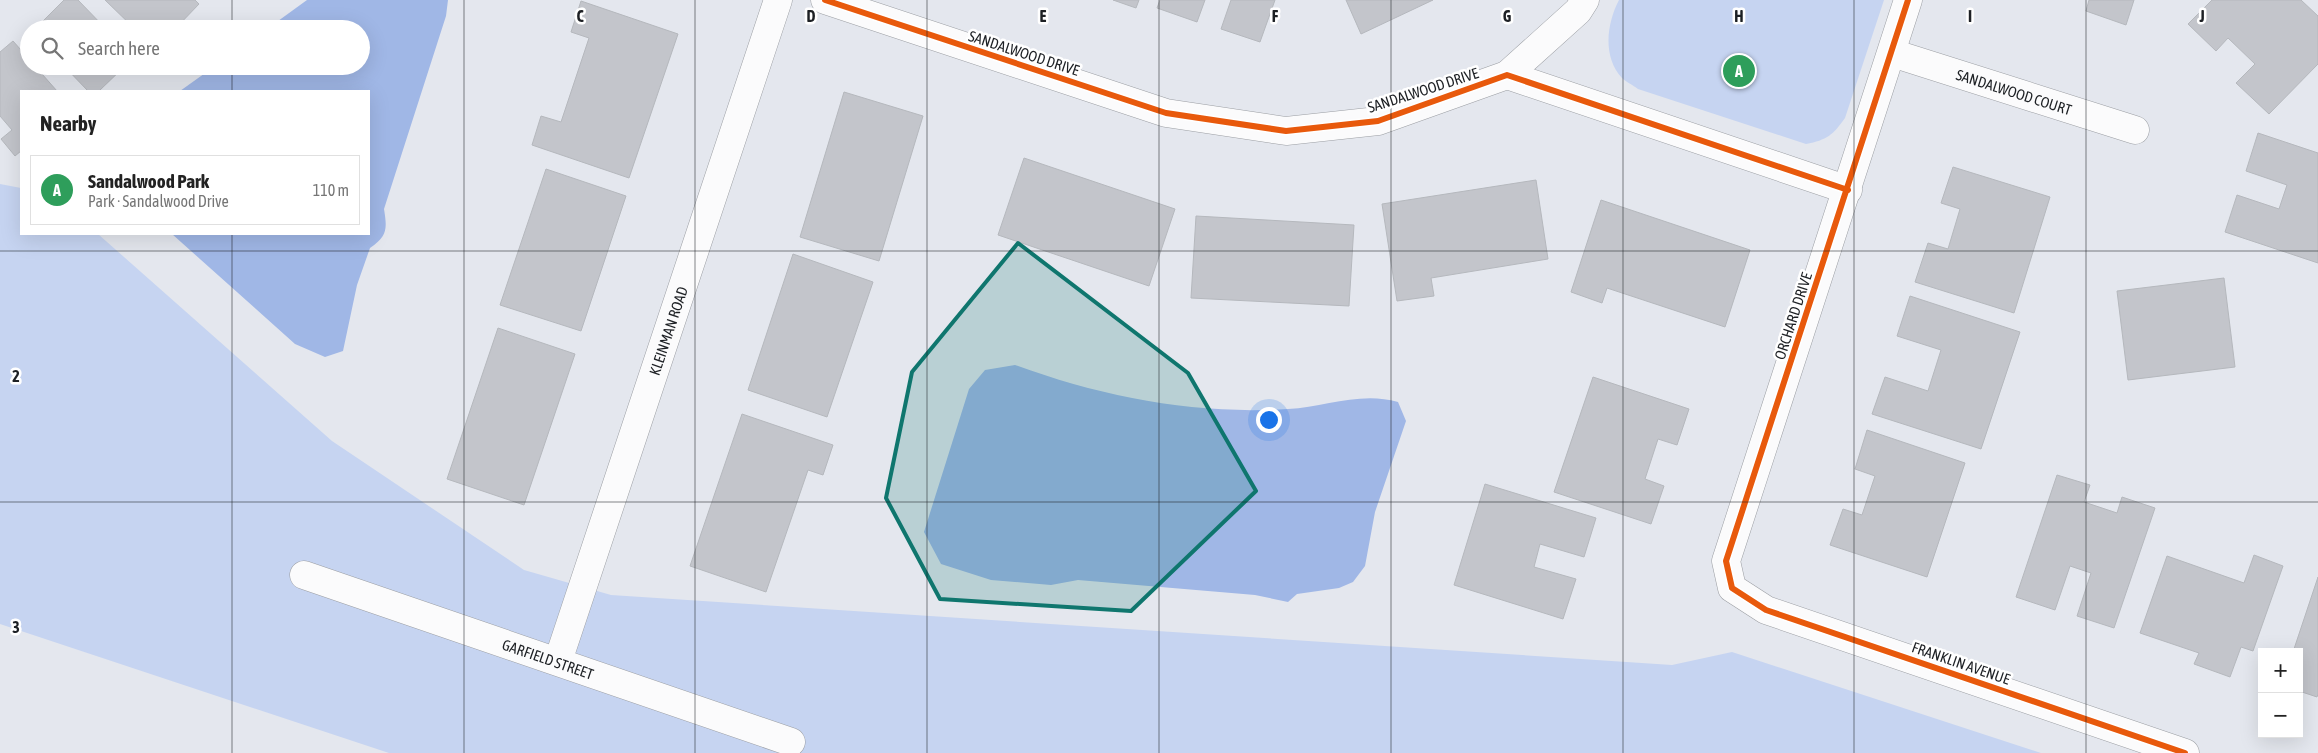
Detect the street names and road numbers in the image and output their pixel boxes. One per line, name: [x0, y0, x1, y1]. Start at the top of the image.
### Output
street label: SANDALWOOD DRIVE: [966, 27, 1082, 79]
street label: SANDALWOOD DRIVE: [1365, 64, 1481, 116]
street label: SANDALWOOD COURT: [1954, 65, 2074, 118]
street label: ORCHARD DRIVE: [1771, 270, 1815, 362]
street label: KLEINMAN ROAD: [645, 284, 691, 377]
street label: GARFIELD STREET: [500, 635, 596, 682]
street label: FRANKLIN AVENUE: [1910, 638, 2013, 688]

